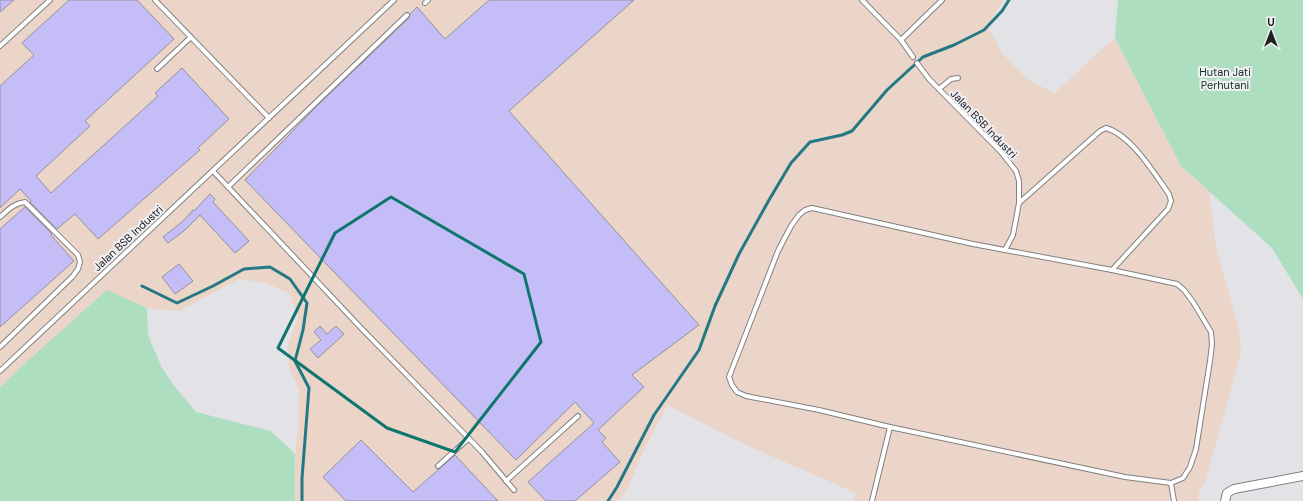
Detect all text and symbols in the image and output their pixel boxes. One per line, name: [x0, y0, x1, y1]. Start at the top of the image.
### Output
north arrow: [1251, 12, 1291, 52]
text: U: [1267, 15, 1275, 29]
park label: Hutan Jati Perhutani: [1199, 65, 1251, 92]
street label: Jalan BSB Industri: [948, 87, 1020, 161]
street label: Jalan BSB Industri: [90, 202, 166, 274]

